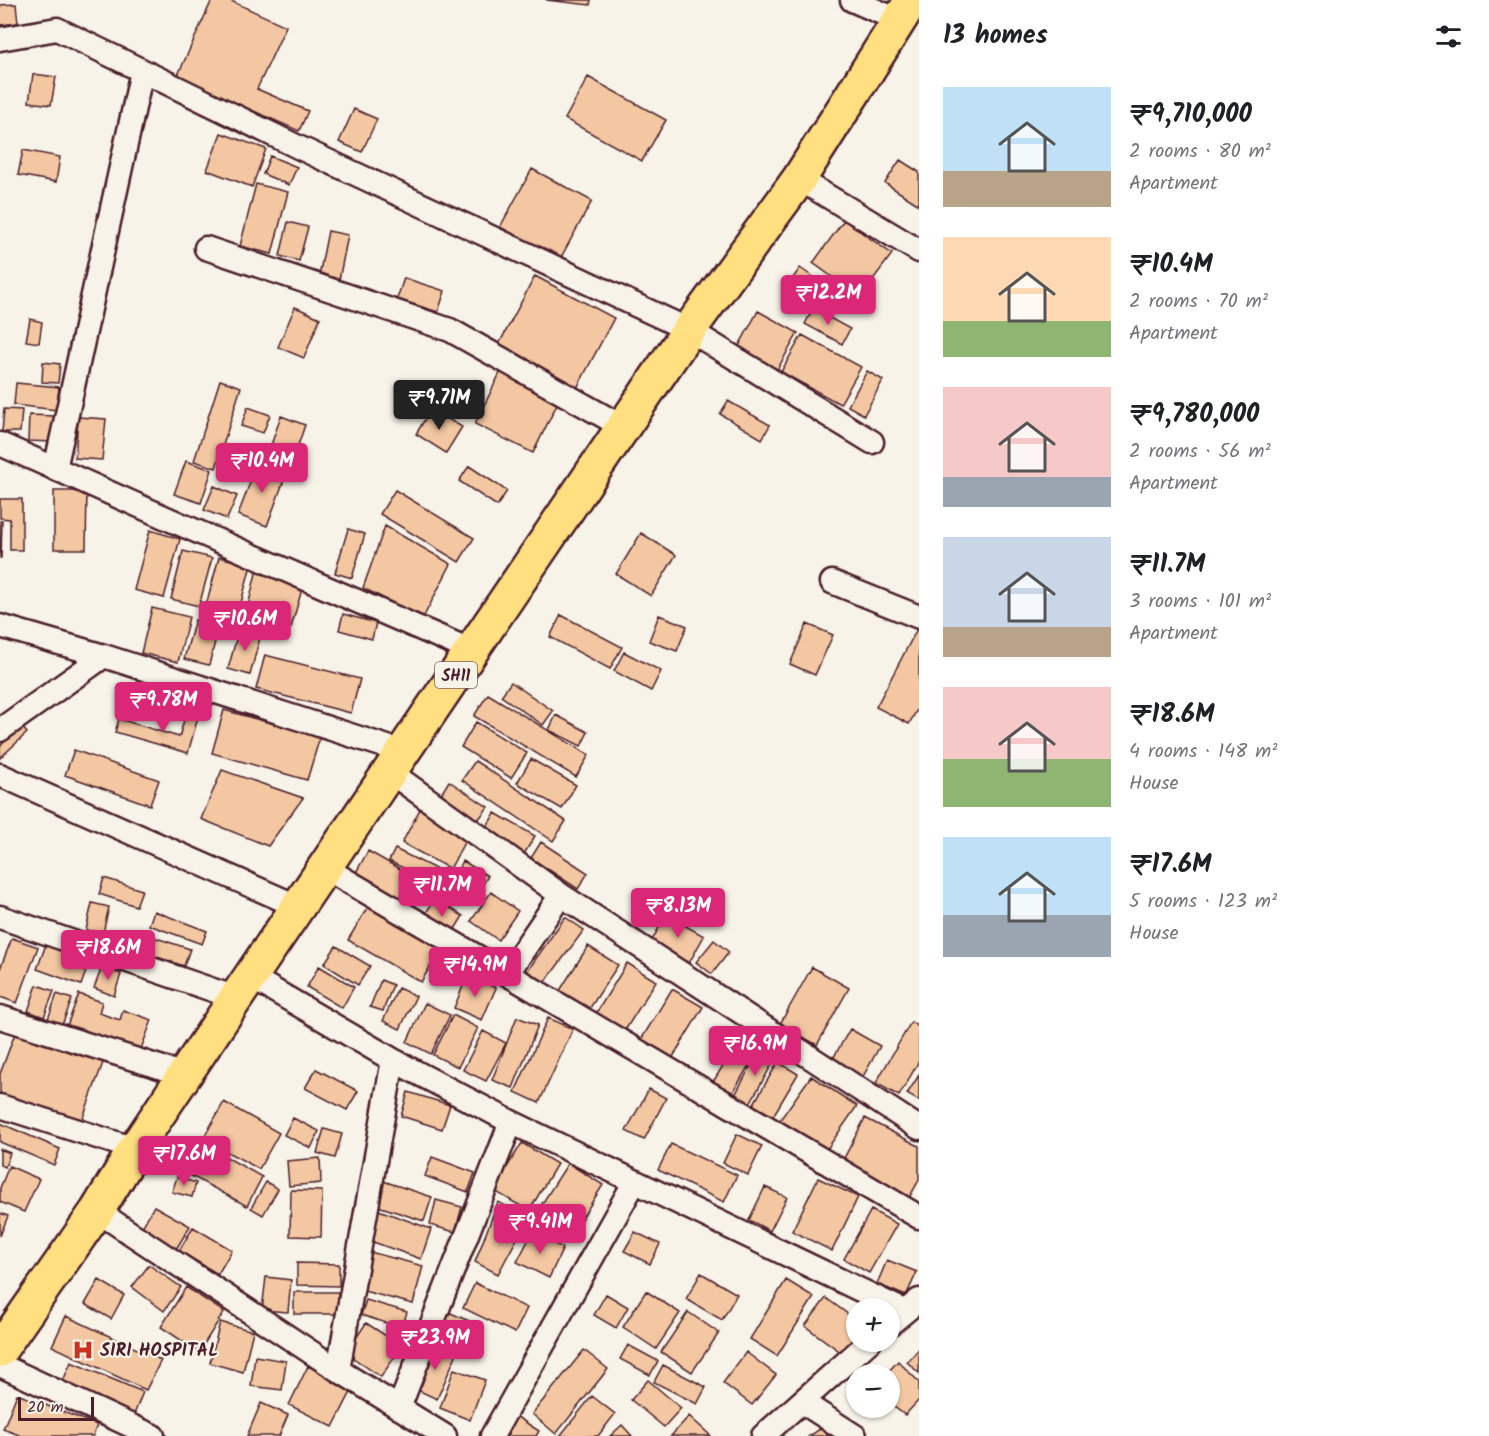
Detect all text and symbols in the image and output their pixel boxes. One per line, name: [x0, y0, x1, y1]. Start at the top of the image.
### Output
text: 13 homes: [943, 15, 1048, 57]
icon: filters: [1432, 20, 1465, 53]
text: ₹9,710,000: [1129, 94, 1252, 136]
icon: home: [991, 111, 1063, 183]
text: 2 rooms · 80 m²: [1129, 136, 1271, 168]
text: Apartment: [1129, 168, 1218, 200]
text: ₹10.4M: [1129, 244, 1213, 286]
icon: home: [991, 261, 1063, 333]
pin: ₹12.2M: [779, 275, 877, 326]
text: ₹12.2M: [795, 278, 861, 310]
text: 2 rooms · 70 m²: [1129, 286, 1268, 318]
text: Apartment: [1129, 318, 1218, 350]
pin: ₹9.71M: [390, 380, 488, 431]
text: ₹9.71M: [408, 383, 470, 415]
text: ₹9,780,000: [1129, 394, 1259, 436]
icon: home: [991, 411, 1063, 483]
text: 2 rooms · 56 m²: [1129, 436, 1271, 468]
pin: ₹10.4M: [213, 443, 311, 494]
text: ₹10.4M: [230, 446, 294, 478]
text: Apartment: [1129, 468, 1218, 500]
text: ₹11.7M: [1129, 544, 1205, 586]
icon: home: [991, 561, 1063, 633]
text: 3 rooms · 101 m²: [1129, 586, 1271, 618]
pin: ₹10.6M: [196, 601, 294, 652]
text: ₹10.6M: [213, 604, 277, 636]
text: Apartment: [1129, 618, 1218, 650]
road number: SH11: [435, 662, 477, 688]
pin: ₹9.78M: [114, 682, 212, 733]
text: ₹9.78M: [129, 685, 197, 717]
text: ₹18.6M: [1129, 694, 1215, 736]
icon: home: [991, 711, 1063, 783]
text: 4 rooms · 148 m²: [1129, 736, 1277, 768]
text: House: [1129, 768, 1179, 800]
text: ₹17.6M: [1129, 844, 1212, 886]
icon: home: [991, 861, 1063, 933]
pin: ₹11.7M: [393, 867, 491, 918]
text: ₹11.7M: [413, 870, 471, 902]
text: 5 rooms · 123 m²: [1129, 886, 1277, 918]
pin: ₹8.13M: [629, 888, 727, 939]
text: ₹8.13M: [645, 891, 711, 923]
text: House: [1129, 918, 1179, 950]
pin: ₹18.6M: [59, 930, 157, 981]
text: ₹18.6M: [75, 933, 141, 965]
pin: ₹14.9M: [426, 947, 524, 998]
text: ₹14.9M: [443, 950, 507, 982]
pin: ₹16.9M: [706, 1026, 804, 1077]
text: ₹16.9M: [723, 1029, 787, 1061]
pin: ₹17.6M: [135, 1136, 233, 1187]
text: ₹17.6M: [152, 1139, 216, 1171]
pin: ₹9.41M: [491, 1204, 589, 1255]
text: ₹9.41M: [508, 1207, 572, 1239]
map controls: [846, 1298, 900, 1418]
button: +: [846, 1298, 900, 1352]
pin: ₹23.9M: [386, 1320, 484, 1371]
text: ₹23.9M: [400, 1323, 470, 1355]
place label: SIRI HOSPITAL: [100, 1337, 218, 1366]
hospital icon: SIRI HOSPITAL: [71, 1338, 95, 1362]
button: −: [846, 1364, 900, 1418]
scale bar: [18, 1394, 94, 1422]
text: 20 m: [27, 1395, 63, 1420]

